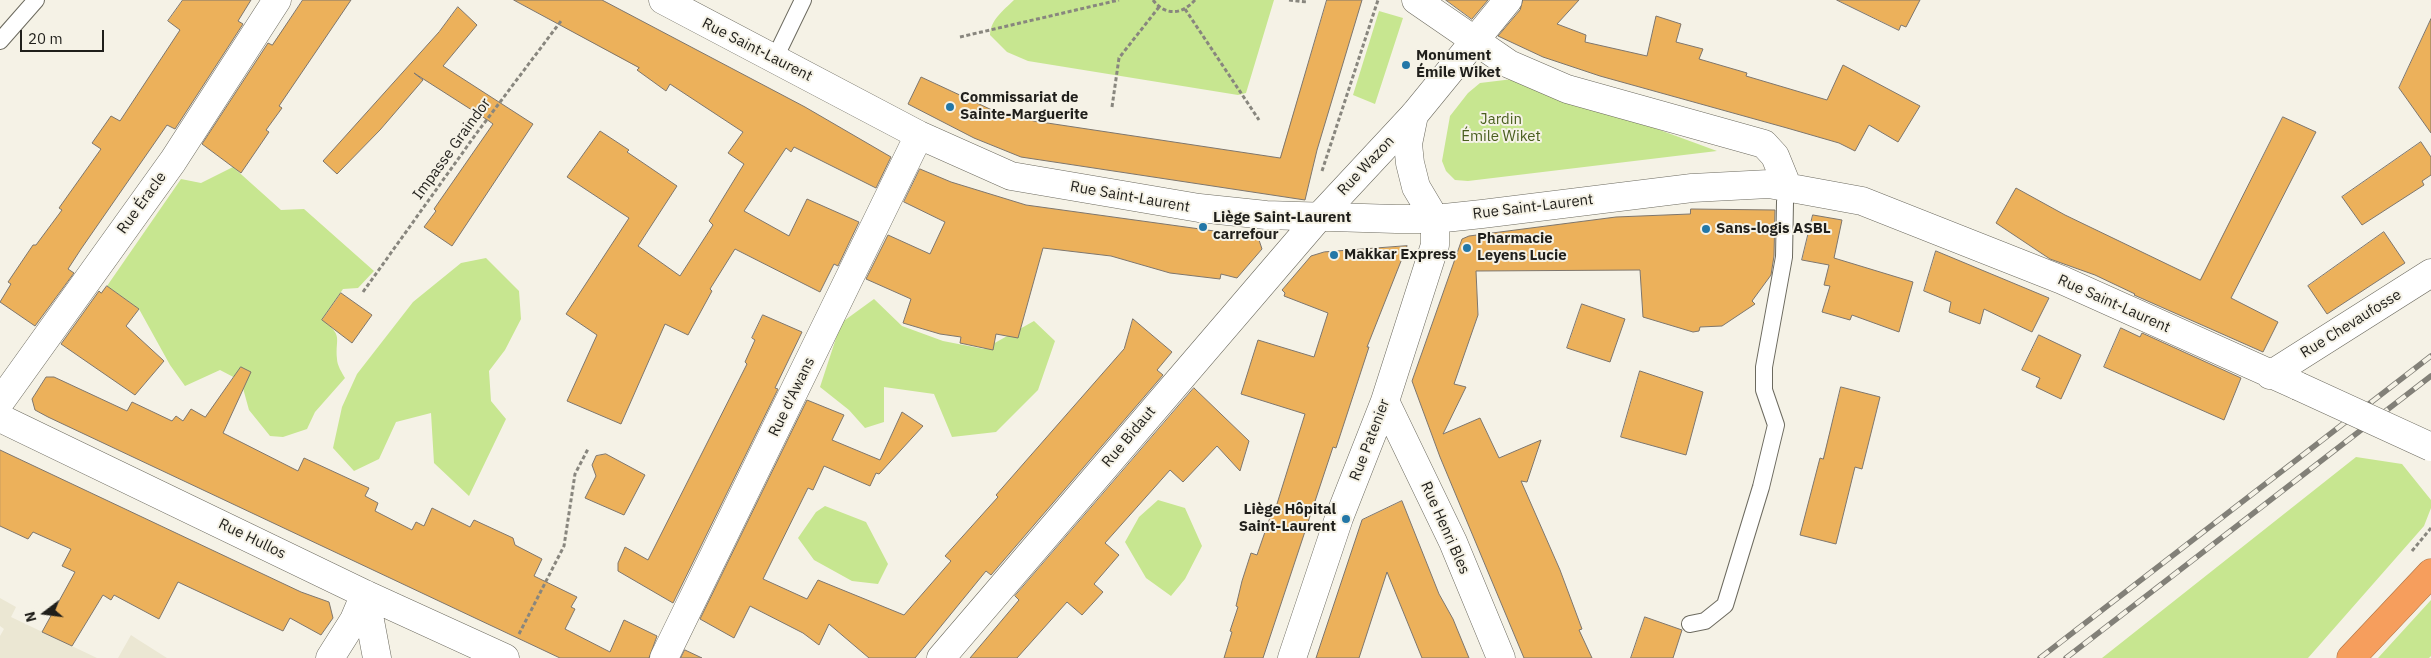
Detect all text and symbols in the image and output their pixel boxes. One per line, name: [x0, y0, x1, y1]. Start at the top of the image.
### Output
street label: Rue Saint-Laurent: [699, 14, 815, 86]
scale bar: [22, 20, 106, 52]
text: 20 m: [28, 29, 63, 48]
place label: Monument Émile Wiket: [1416, 47, 1501, 82]
marker: Monument Émile Wiket: [1400, 59, 1412, 71]
place label: Commissariat de Sainte-Marguerite: [960, 89, 1088, 124]
street label: Impasse Graindor: [409, 95, 495, 203]
marker: Commissariat de Sainte-Marguerite: [944, 101, 956, 113]
park label: Jardin Émile Wiket: [1461, 111, 1541, 146]
street label: Rue Wazon: [1334, 132, 1398, 200]
street label: Rue Éracle: [114, 169, 170, 237]
street label: Rue Saint-Laurent: [1069, 178, 1191, 216]
street label: Rue Saint-Laurent: [1472, 191, 1594, 223]
place label: Liège Saint-Laurent carrefour: [1213, 209, 1351, 244]
place label: Sans-logis ASBL: [1716, 220, 1831, 238]
marker: Liège Saint-Laurent carrefour: [1197, 221, 1209, 233]
marker: Sans-logis ASBL: [1700, 223, 1712, 235]
place label: Pharmacie Leyens Lucie: [1477, 230, 1567, 265]
marker: Pharmacie Leyens Lucie: [1461, 242, 1473, 254]
place label: Makkar Express: [1344, 246, 1456, 264]
marker: Makkar Express: [1328, 249, 1340, 261]
street label: Rue Saint-Laurent: [2055, 271, 2173, 337]
street label: Rue Chevaufosse: [2297, 286, 2405, 362]
street label: Rue d'Awans: [765, 354, 819, 440]
street label: Rue Patenier: [1346, 396, 1394, 484]
street label: Rue Bidaut: [1098, 403, 1160, 471]
street label: Rue Henri Bles: [1417, 479, 1473, 577]
place label: Liège Hôpital Saint-Laurent: [1239, 501, 1336, 536]
marker: Liège Hôpital Saint-Laurent: [1340, 513, 1352, 525]
street label: Rue Hullos: [215, 515, 289, 563]
north arrow: [20, 588, 70, 638]
text: N: [21, 610, 41, 624]

